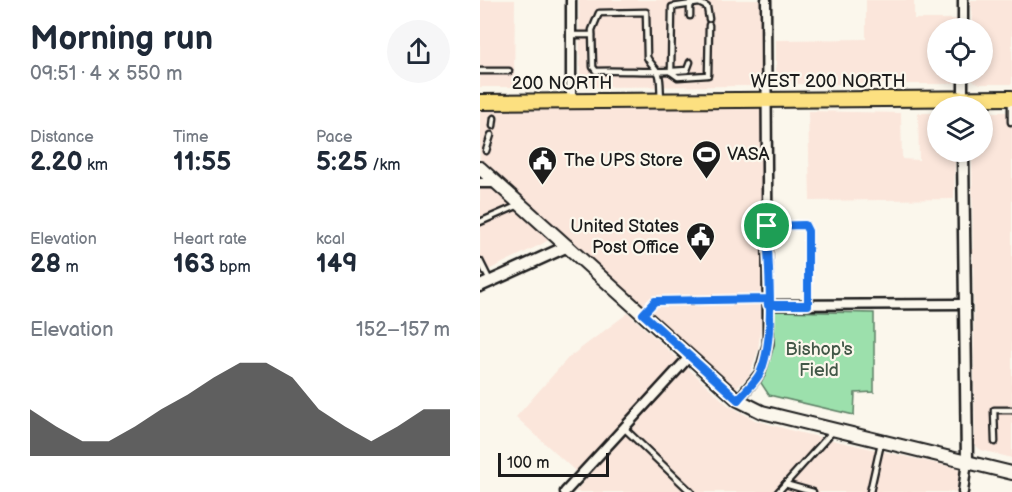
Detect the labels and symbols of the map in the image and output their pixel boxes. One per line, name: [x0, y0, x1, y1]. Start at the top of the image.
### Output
street label: WEST 200 NORTH: [750, 71, 906, 92]
street label: 200 NORTH: [512, 73, 612, 94]
sports icon: VASA: [690, 138, 722, 180]
public building icon: The UPS Store: [527, 144, 559, 186]
place label: VASA: [727, 144, 770, 165]
place label: The UPS Store: [564, 150, 683, 171]
pin: [741, 200, 792, 251]
place label: United States Post Office: [570, 216, 679, 258]
public building icon: United States Post Office: [684, 220, 716, 262]
park label: Bishop's Field: [785, 339, 853, 381]
scale bar: [498, 450, 609, 478]

